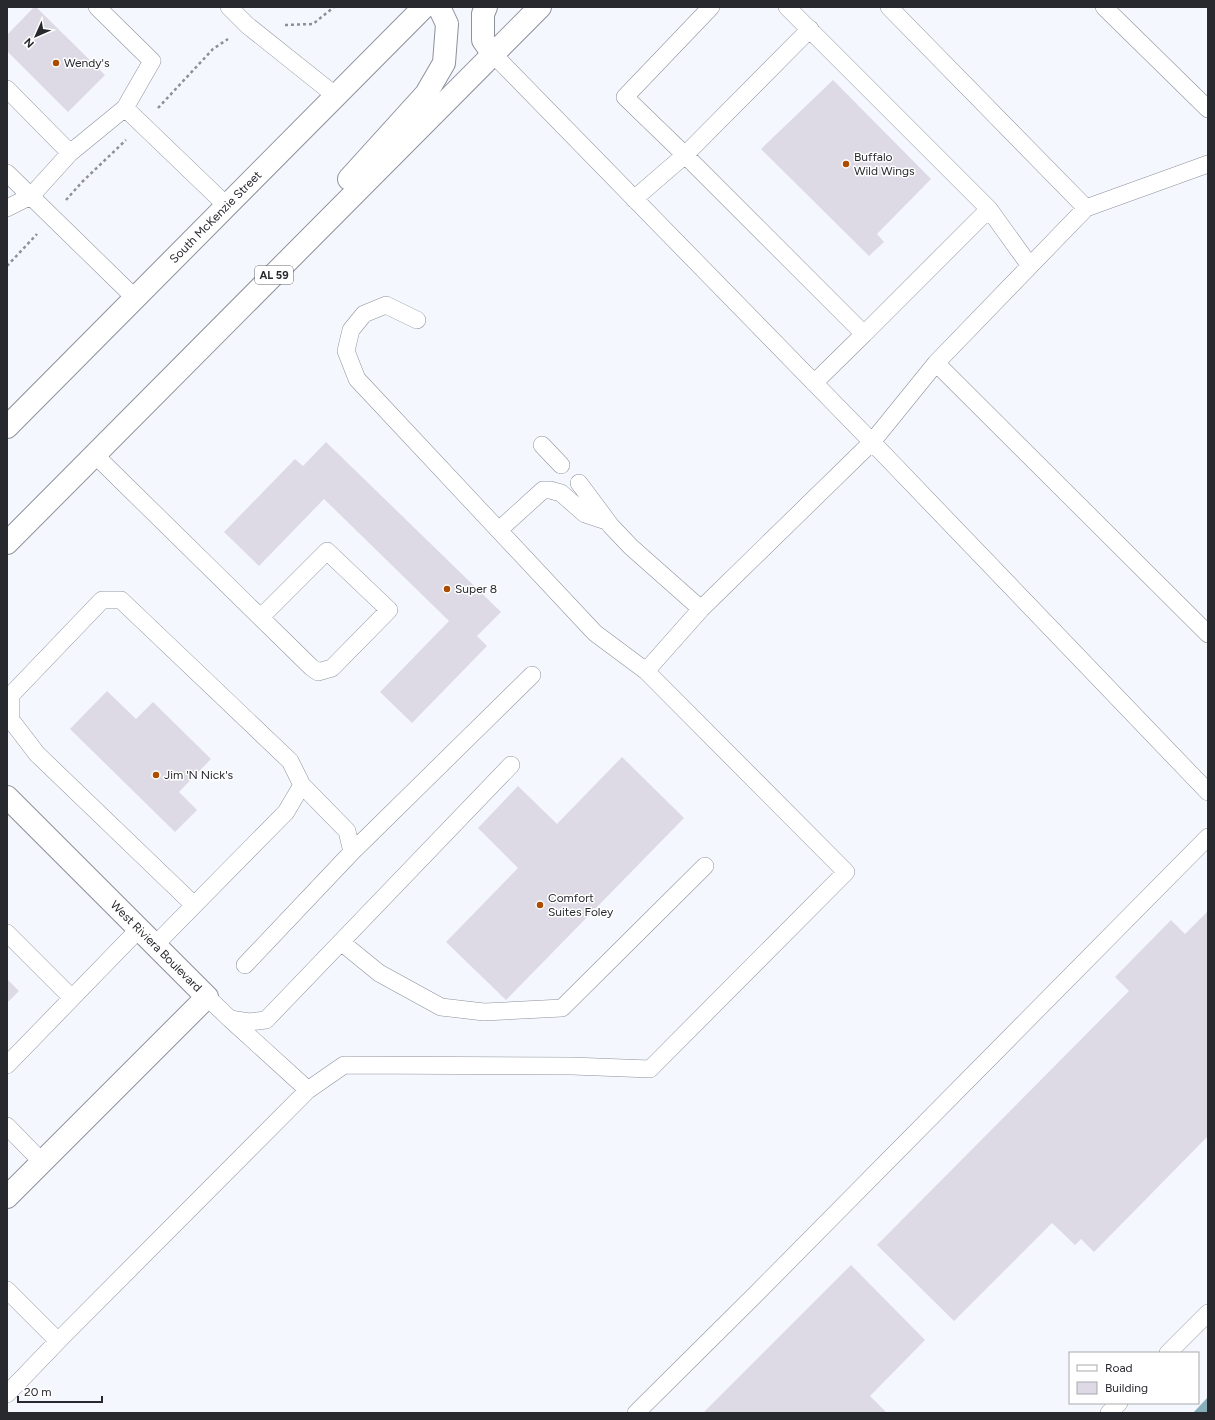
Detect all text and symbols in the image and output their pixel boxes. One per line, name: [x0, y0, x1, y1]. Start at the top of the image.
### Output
north arrow: [16, 16, 56, 56]
text: N: [22, 35, 37, 50]
place label: Wendy's: [64, 56, 110, 70]
marker: Wendy's: [51, 58, 61, 68]
place label: Buffalo Wild Wings: [854, 150, 915, 178]
marker: Buffalo Wild Wings: [841, 159, 851, 169]
street label: South McKenzie Street: [167, 168, 265, 266]
road number: AL 59: [255, 266, 293, 284]
place label: Super 8: [455, 582, 497, 596]
marker: Super 8: [442, 584, 452, 594]
place label: Jim 'N Nick's: [164, 768, 234, 782]
marker: Jim 'N Nick's: [151, 770, 161, 780]
place label: Comfort Suites Foley: [548, 891, 614, 919]
street label: West Riviera Boulevard: [108, 898, 205, 995]
marker: Comfort Suites Foley: [535, 900, 545, 910]
legend: [1069, 1352, 1199, 1404]
text: Road: [1105, 1361, 1133, 1375]
scale bar: [18, 1378, 102, 1404]
text: Building: [1105, 1381, 1148, 1395]
text: 20 m: [24, 1385, 52, 1399]

